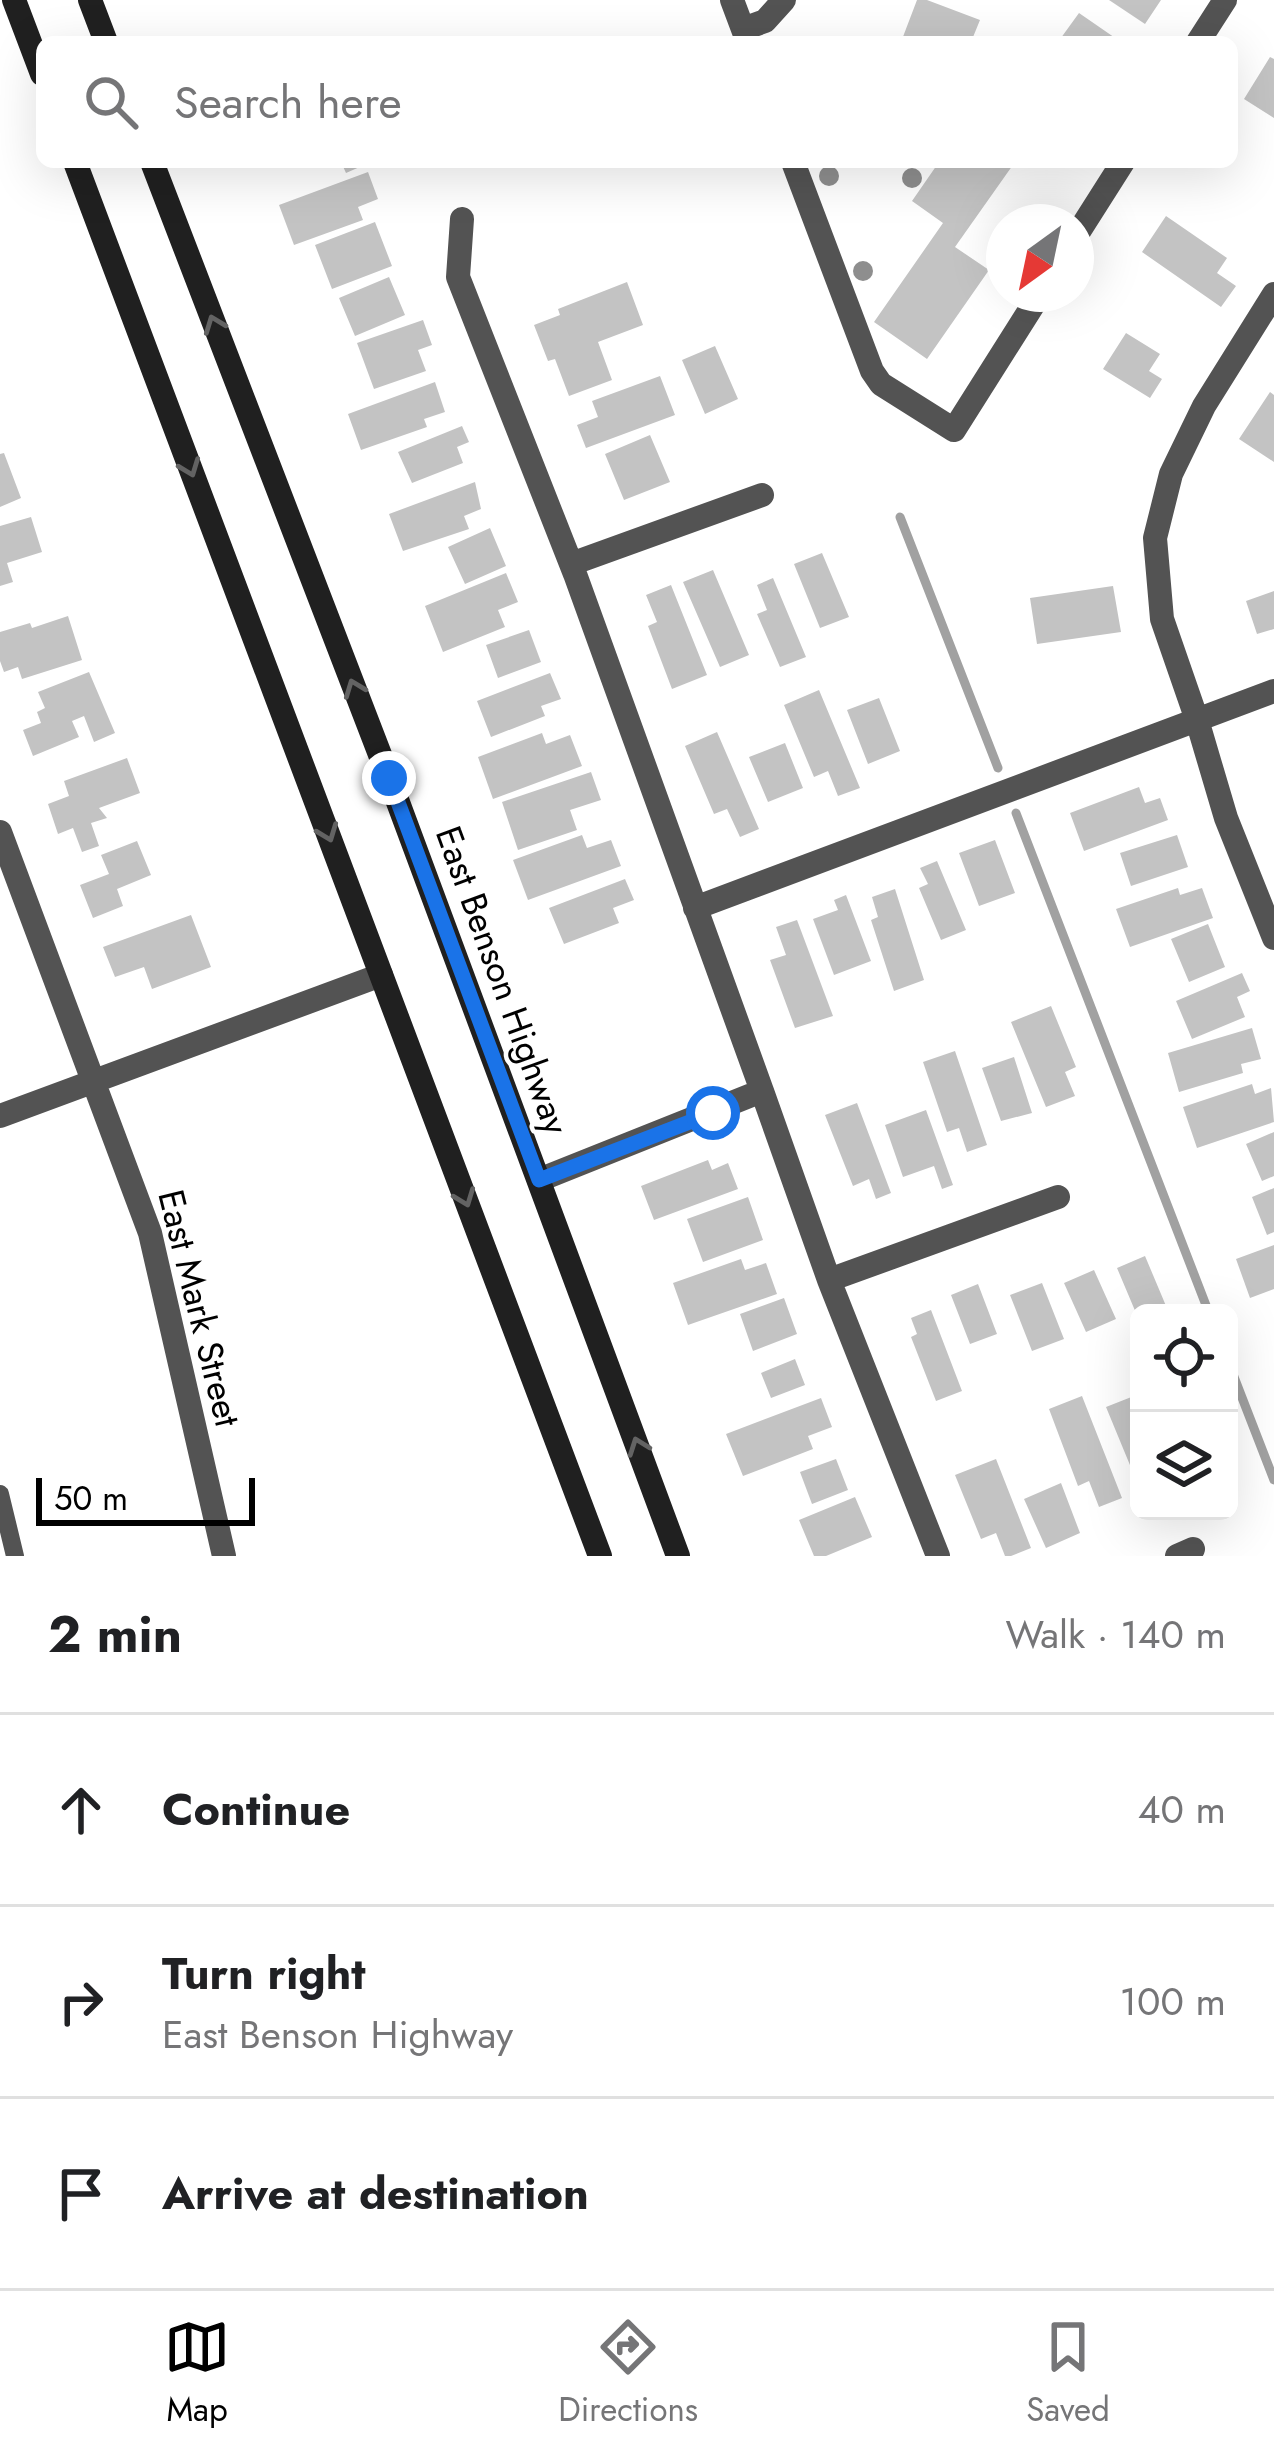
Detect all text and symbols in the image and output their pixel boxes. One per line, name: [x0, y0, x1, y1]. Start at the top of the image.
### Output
search box: [36, 36, 1238, 168]
icon: search: [78, 69, 144, 135]
text: Search here: [174, 70, 402, 135]
north arrow: [986, 204, 1094, 312]
one-way arrow: [204, 314, 229, 335]
one-way arrow: [176, 456, 201, 477]
one-way arrow: [344, 678, 369, 699]
route end: [362, 751, 416, 805]
street label: East Benson Highway: [423, 819, 583, 1141]
one-way arrow: [313, 821, 338, 842]
route start: [686, 1086, 740, 1140]
street label: East Mark Street: [145, 1184, 255, 1432]
one-way arrow: [451, 1186, 476, 1207]
map controls: [1130, 1304, 1238, 1520]
button: locate: [1130, 1304, 1238, 1412]
button: layers: [1130, 1412, 1238, 1520]
one-way arrow: [627, 1437, 652, 1458]
scale bar: [36, 1472, 255, 1525]
text: 50 m: [54, 1475, 128, 1522]
text: 2 min: [48, 1597, 182, 1671]
text: Walk · 140 m: [1005, 1606, 1226, 1663]
icon: ahead: [48, 1777, 114, 1843]
text: Continue: [162, 1777, 350, 1842]
text: 40 m: [1138, 1781, 1226, 1838]
text: Turn right: [162, 1941, 366, 2006]
icon: right: [48, 1969, 114, 2035]
text: 100 m: [1120, 1973, 1226, 2030]
text: East Benson Highway: [162, 2006, 513, 2063]
icon: arrive: [48, 2161, 114, 2227]
text: Arrive at destination: [162, 2161, 589, 2226]
tab: Map: [164, 2314, 230, 2433]
tab: Directions: [558, 2314, 698, 2433]
tab: Saved: [1026, 2314, 1110, 2433]

